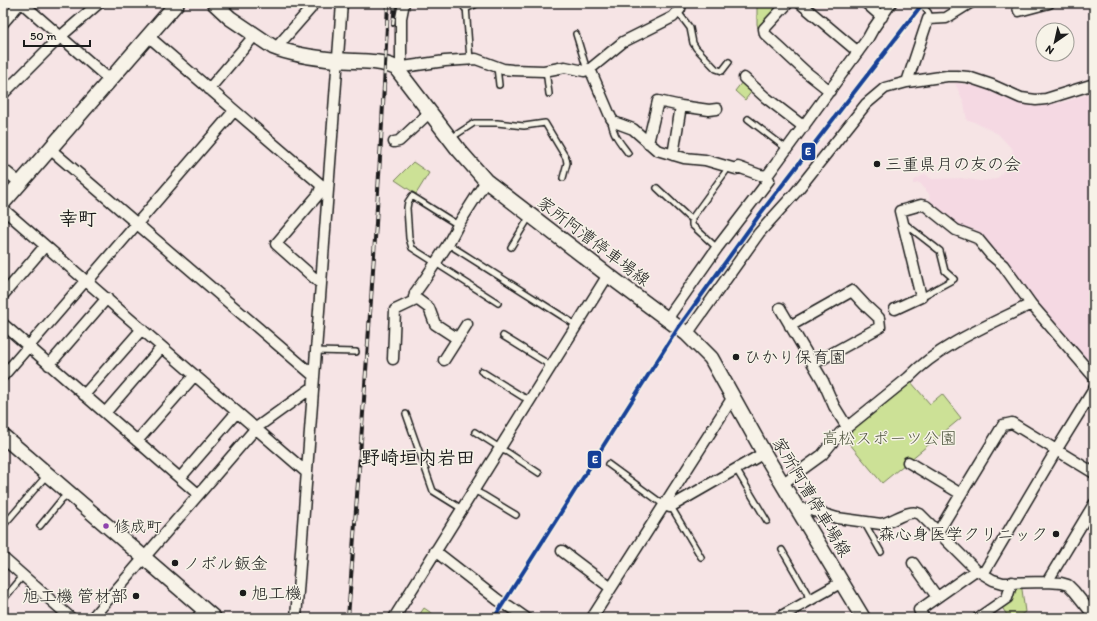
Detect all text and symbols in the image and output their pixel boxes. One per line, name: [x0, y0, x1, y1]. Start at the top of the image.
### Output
scale bar: [24, 22, 90, 48]
north arrow: [1035, 22, 1075, 62]
text: 50 m: [30, 29, 56, 43]
text: N: [1043, 42, 1056, 57]
line badge: E: [801, 142, 816, 161]
text: E: [805, 145, 811, 158]
place label: 三重県月の友の会: [885, 154, 1021, 174]
marker: 三重県月の友の会: [872, 159, 882, 169]
street label: 家所阿漕停車場線: [534, 192, 654, 290]
district label: 幸町: [59, 207, 97, 230]
place label: ひかり保育園: [744, 347, 846, 367]
marker: ひかり保育園: [731, 352, 741, 362]
park label: 高松スポーツ公園: [821, 428, 957, 448]
street label: 家所阿漕停車場線: [768, 434, 856, 560]
district label: 野崎垣内岩田: [361, 446, 475, 469]
line badge: E: [587, 450, 602, 469]
text: E: [592, 453, 598, 466]
place label: 修成町: [114, 517, 162, 536]
marker: 修成町: [101, 521, 111, 531]
place label: 森心身医学クリニック: [878, 524, 1048, 544]
marker: 森心身医学クリニック: [1051, 529, 1061, 539]
place label: ノボル鈑金: [183, 553, 268, 573]
marker: ノボル鈑金: [170, 558, 180, 568]
place label: 旭工機: [251, 583, 302, 603]
place label: 旭工機 管材部: [22, 586, 128, 606]
marker: 旭工機: [238, 588, 248, 598]
marker: 旭工機 管材部: [131, 591, 141, 601]

